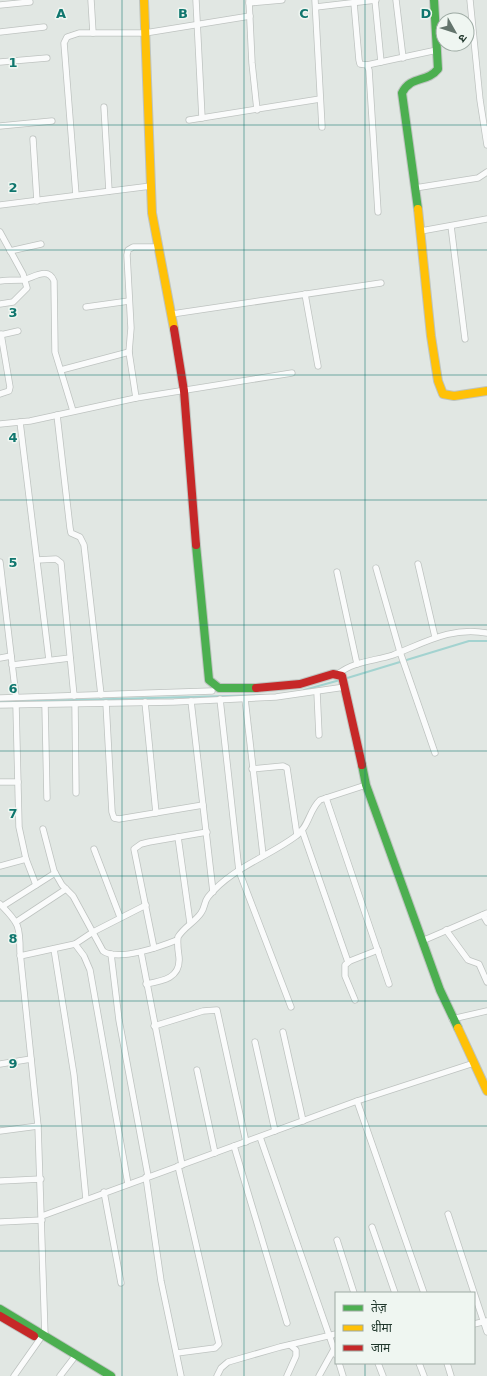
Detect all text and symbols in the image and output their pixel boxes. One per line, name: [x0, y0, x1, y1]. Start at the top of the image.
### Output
text: A: [56, 6, 66, 21]
text: B: [178, 6, 188, 21]
text: C: [299, 6, 309, 21]
text: D: [421, 6, 432, 21]
north arrow: [435, 12, 475, 52]
text: उ: [455, 31, 469, 45]
text: 1: [8, 55, 18, 70]
text: 2: [8, 180, 18, 195]
text: 3: [8, 305, 18, 320]
text: 4: [8, 430, 18, 445]
text: 5: [8, 555, 18, 570]
text: 6: [8, 681, 18, 696]
text: 7: [8, 806, 18, 821]
text: 8: [8, 931, 18, 946]
text: 9: [8, 1056, 18, 1071]
legend: [335, 1292, 475, 1364]
text: तेज़: [371, 1300, 388, 1315]
text: धीमा: [371, 1320, 393, 1335]
text: जाम: [371, 1341, 391, 1355]

